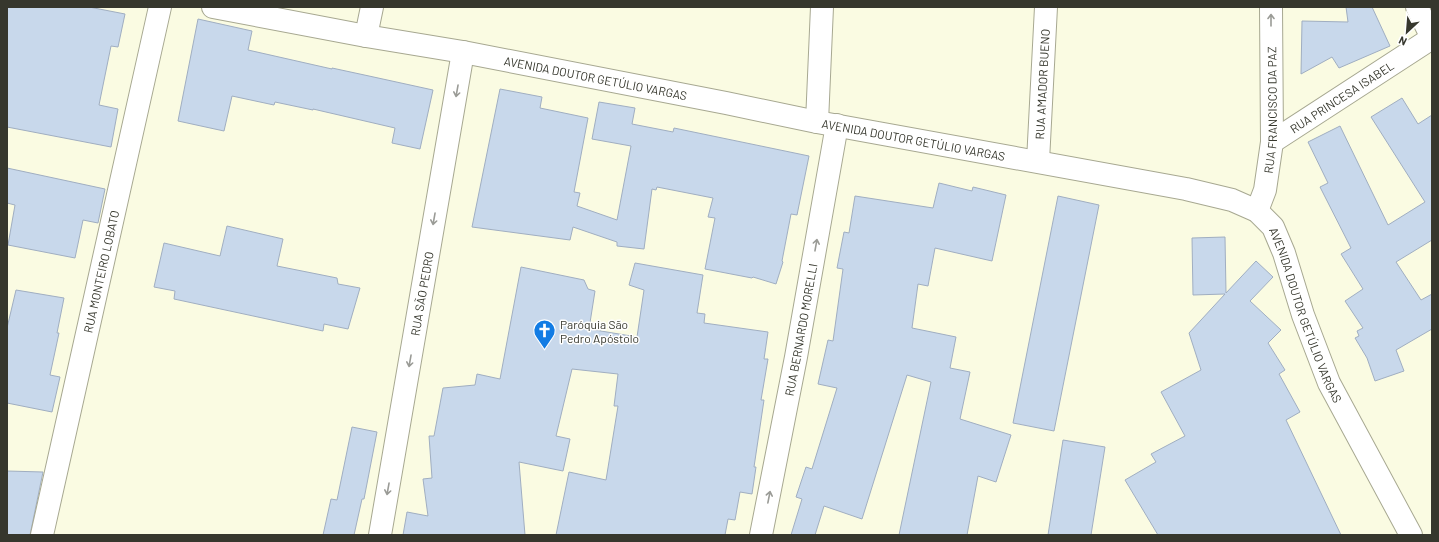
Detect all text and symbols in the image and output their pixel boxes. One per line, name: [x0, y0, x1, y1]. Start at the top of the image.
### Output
north arrow: [1387, 12, 1427, 52]
one-way arrow: [1267, 14, 1275, 27]
street label: RUA AMADOR BUENO: [1032, 28, 1052, 140]
text: N: [1396, 34, 1409, 49]
street label: RUA FRANCISCO DA PAZ: [1261, 46, 1279, 174]
street label: AVENIDA DOUTOR GETÚLIO VARGAS: [503, 53, 688, 102]
street label: RUA PRINCESA ISABEL: [1287, 58, 1396, 136]
one-way arrow: [452, 84, 460, 97]
street label: AVENIDA DOUTOR GETÚLIO VARGAS: [821, 116, 1006, 163]
street label: RUA MONTEIRO LOBATO: [80, 209, 121, 334]
one-way arrow: [430, 212, 438, 225]
street label: AVENIDA DOUTOR GETÚLIO VARGAS: [1267, 225, 1345, 405]
one-way arrow: [812, 239, 820, 252]
street label: RUA SÃO PEDRO: [407, 250, 436, 337]
street label: RUA BERNARDO MORELLI: [781, 262, 819, 397]
place label: Paróquia São Pedro Apóstolo: [560, 317, 639, 345]
church icon: Paróquia São Pedro Apóstolo: [532, 318, 558, 351]
one-way arrow: [406, 354, 414, 367]
one-way arrow: [383, 482, 391, 495]
one-way arrow: [765, 491, 773, 504]

